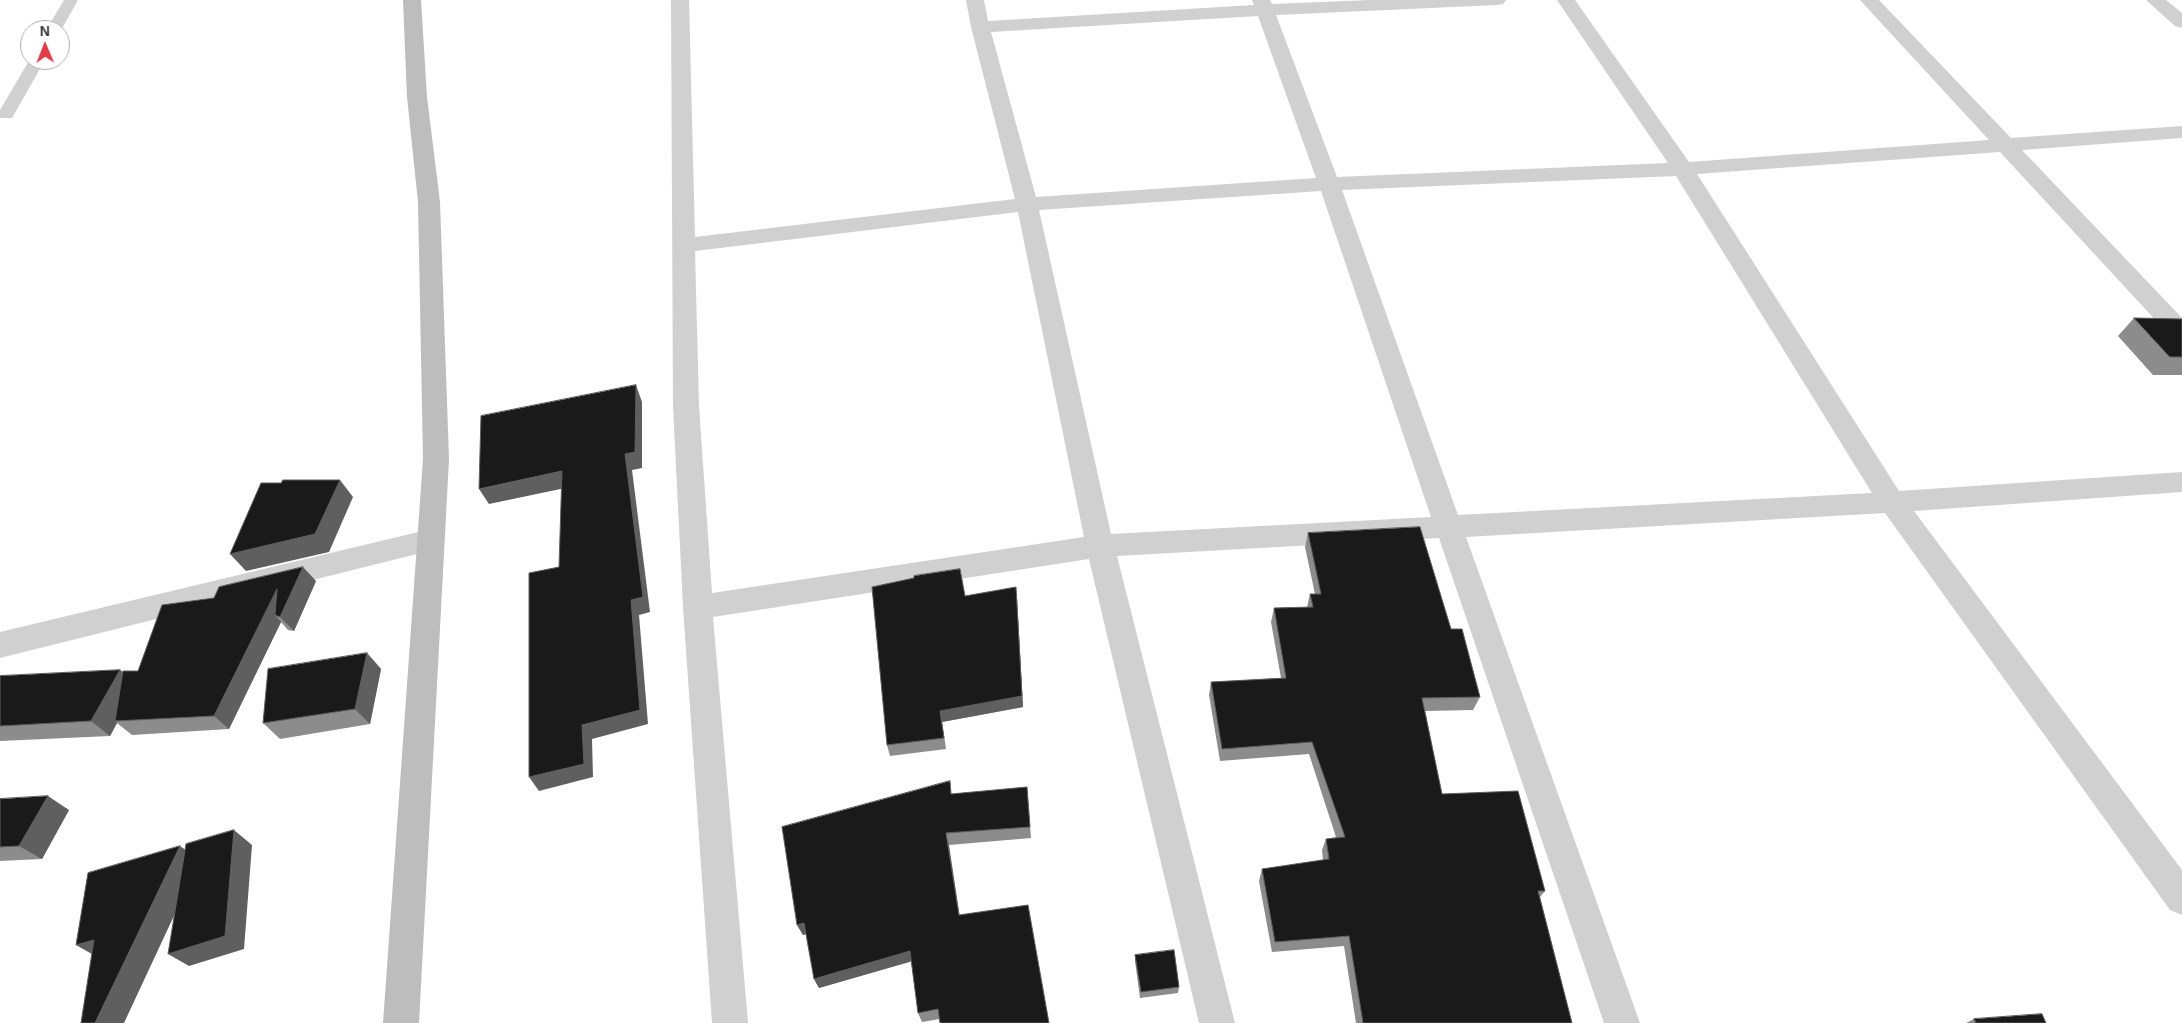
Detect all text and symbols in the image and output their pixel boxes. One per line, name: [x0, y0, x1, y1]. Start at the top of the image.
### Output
north arrow: [20, 20, 70, 70]
text: N: [40, 23, 50, 39]

